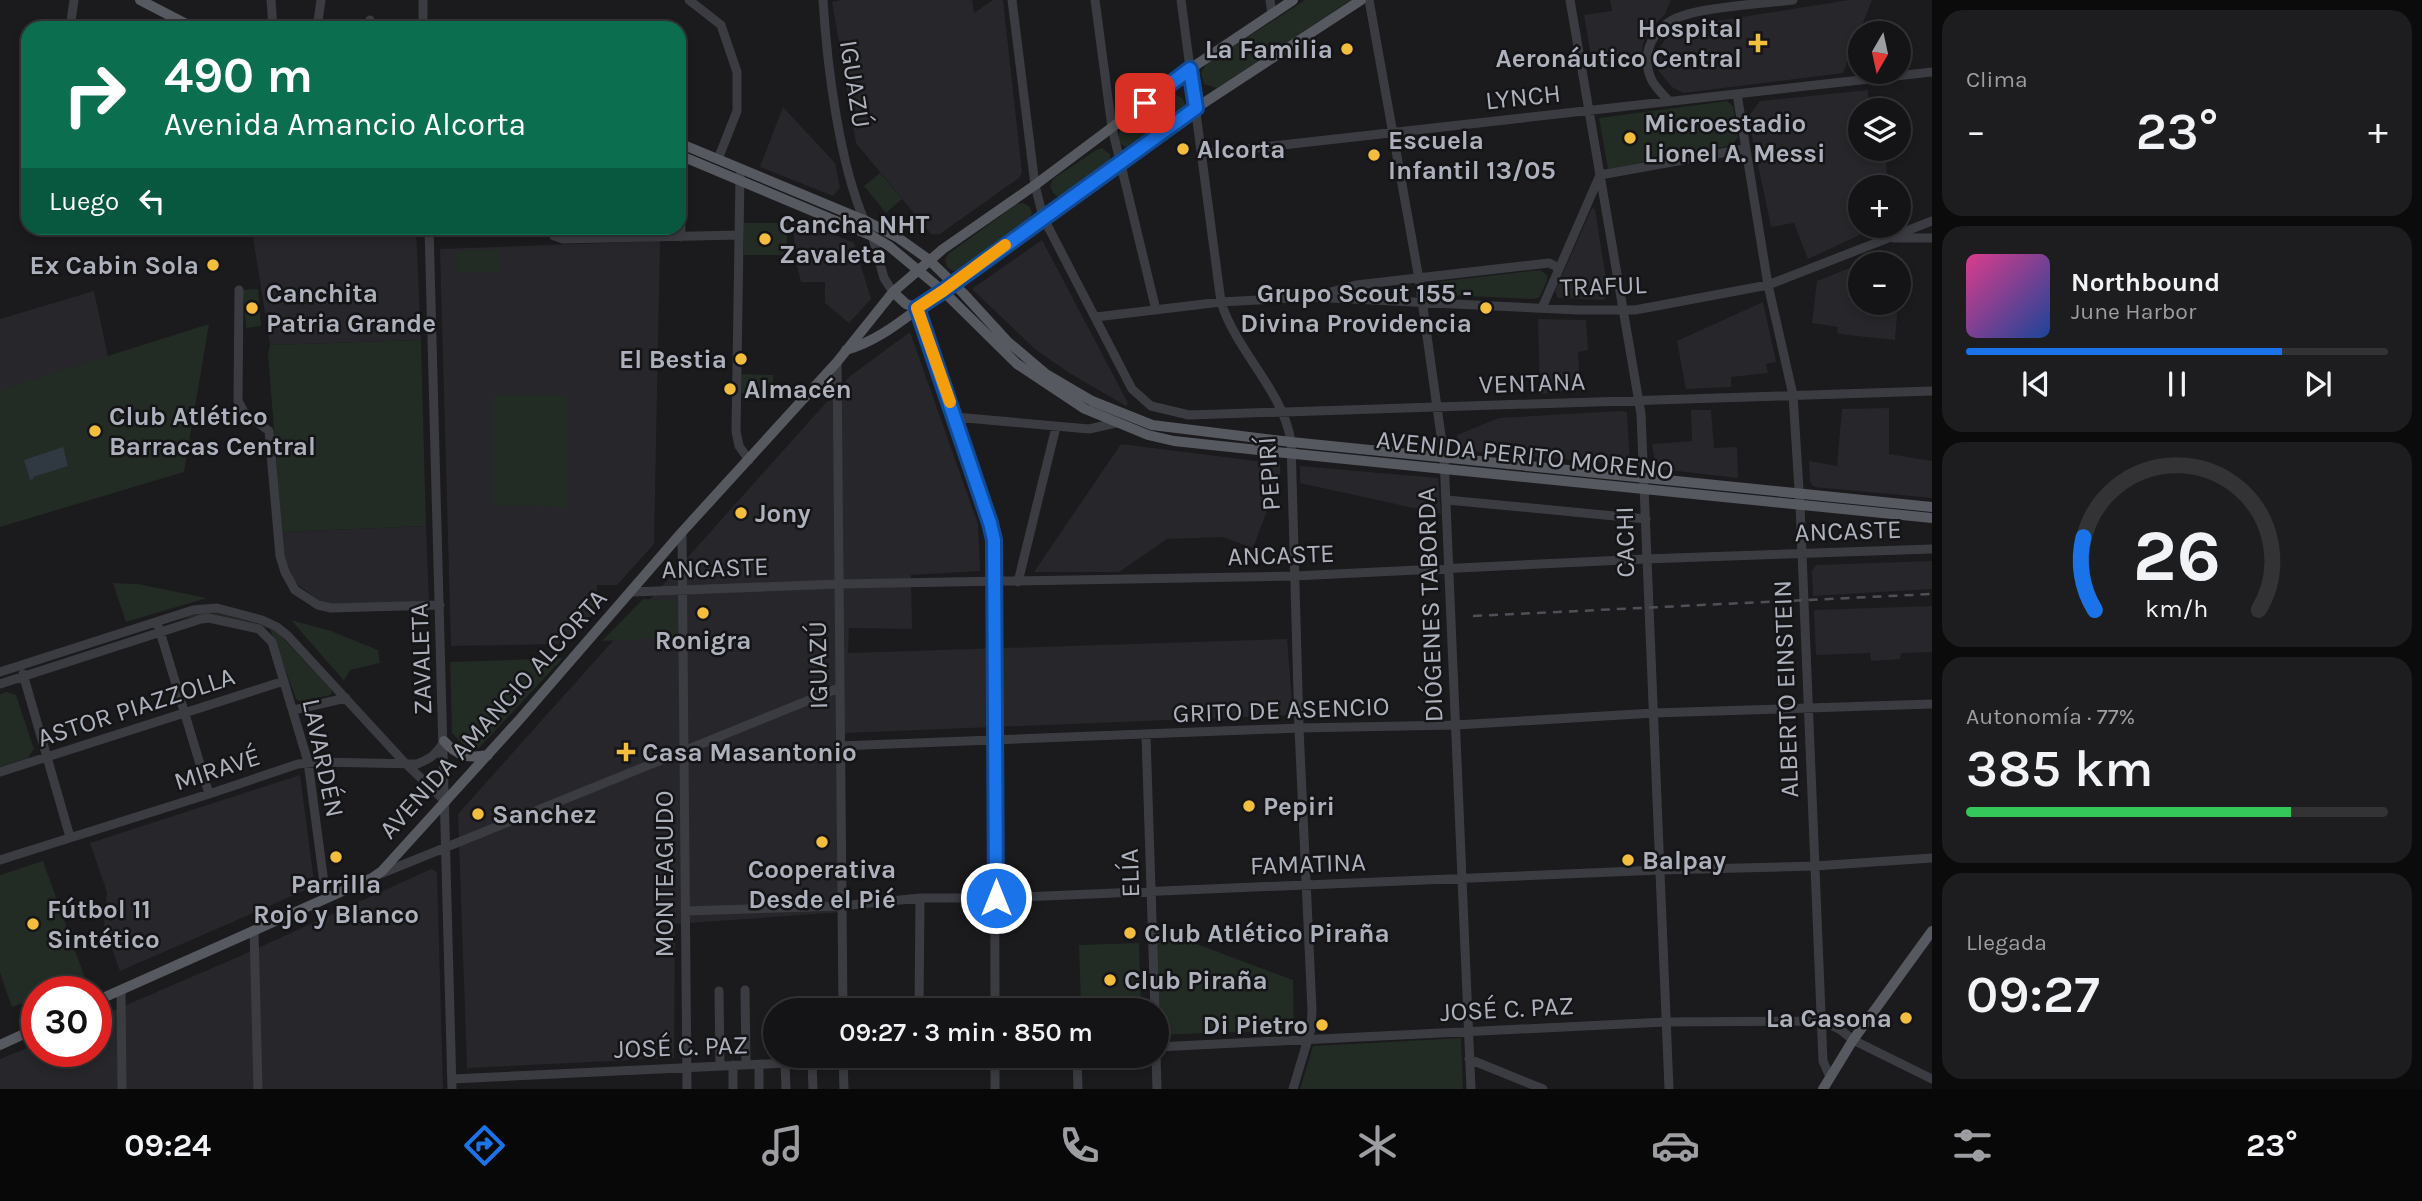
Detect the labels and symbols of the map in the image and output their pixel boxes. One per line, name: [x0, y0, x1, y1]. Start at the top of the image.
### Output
place label: Hospital Aeronáutico Central: [1495, 13, 1742, 74]
north arrow: [1848, 21, 1911, 84]
marker: Hospital Aeronáutico Central: [1748, 33, 1768, 53]
place label: La Familia: [1205, 34, 1333, 65]
street label: IGUAZÚ: [833, 38, 878, 130]
marker: La Familia: [1339, 41, 1355, 57]
pin: [1115, 73, 1175, 133]
street label: LYNCH: [1484, 78, 1562, 116]
place label: Microestadio Lionel A. Messi: [1644, 108, 1825, 169]
place label: Escuela Infantil 13/05: [1388, 125, 1556, 186]
marker: Microestadio Lionel A. Messi: [1622, 130, 1638, 146]
place label: Alcorta: [1197, 134, 1285, 165]
marker: Alcorta: [1175, 141, 1191, 157]
marker: Escuela Infantil 13/05: [1366, 147, 1382, 163]
place label: Cancha NHT Zavaleta: [779, 209, 930, 270]
marker: Cancha NHT Zavaleta: [757, 231, 773, 247]
place label: Ex Cabin Sola: [29, 250, 199, 281]
marker: Ex Cabin Sola: [205, 257, 221, 273]
street label: TRAFUL: [1559, 269, 1647, 303]
place label: Canchita Patria Grande: [266, 278, 436, 339]
place label: Grupo Scout 155 - Divina Providencia: [1240, 278, 1472, 339]
marker: Canchita Patria Grande: [244, 300, 260, 316]
marker: Grupo Scout 155 - Divina Providencia: [1478, 300, 1494, 316]
place label: El Bestia: [619, 344, 727, 375]
marker: El Bestia: [733, 351, 749, 367]
street label: VENTANA: [1478, 366, 1586, 400]
place label: Almacén: [744, 374, 852, 405]
marker: Almacén: [722, 381, 738, 397]
place label: Club Atlético Barracas Central: [109, 401, 316, 462]
marker: Club Atlético Barracas Central: [87, 423, 103, 439]
street label: AVENIDA PERITO MORENO: [1375, 424, 1675, 486]
street label: PEPIRÍ: [1250, 435, 1287, 512]
street label: DIÓGENES TABORDA: [1409, 487, 1450, 723]
place label: Jony: [755, 498, 811, 529]
marker: Jony: [733, 505, 749, 521]
street label: CACHI: [1609, 506, 1641, 578]
street label: ANCASTE: [1794, 514, 1902, 548]
street label: ANCASTE: [1227, 538, 1335, 572]
street label: ANCASTE: [661, 551, 769, 585]
street label: ALBERTO EINSTEIN: [1767, 580, 1805, 798]
street label: AVENIDA AMANCIO ALCORTA: [373, 583, 613, 845]
street label: ZAVALETA: [404, 602, 438, 715]
marker: Ronigra: [695, 605, 711, 621]
street label: IGUAZÚ: [801, 621, 834, 709]
place label: Ronigra: [655, 625, 751, 656]
street label: ASTOR PIAZZOLLA: [33, 660, 239, 754]
street label: GRITO DE ASENCIO: [1172, 691, 1390, 729]
street label: LAVARDÉN: [295, 696, 352, 820]
place label: Casa Masantonio: [642, 737, 857, 768]
street label: MIRAVÉ: [170, 740, 264, 797]
marker: Casa Masantonio: [616, 742, 636, 762]
street label: MONTEAGUDO: [649, 791, 680, 957]
place label: Pepiri: [1263, 791, 1335, 822]
marker: Pepiri: [1241, 798, 1257, 814]
place label: Sanchez: [492, 799, 597, 830]
marker: Sanchez: [470, 806, 486, 822]
marker: Cooperativa Desde el Pié: [814, 834, 830, 850]
place label: Balpay: [1642, 845, 1726, 876]
street label: FAMATINA: [1249, 846, 1367, 882]
street label: ELÍA: [1113, 848, 1146, 898]
marker: Parrilla Rojo y Blanco: [328, 849, 344, 865]
marker: Balpay: [1620, 852, 1636, 868]
place label: Cooperativa Desde el Pié: [748, 854, 896, 915]
position arrow: [959, 861, 1033, 935]
place label: Parrilla Rojo y Blanco: [253, 869, 419, 930]
place label: Fútbol 11 Sintético: [47, 894, 160, 955]
marker: Fútbol 11 Sintético: [25, 916, 41, 932]
place label: Club Atlético Piraña: [1144, 918, 1390, 949]
marker: Club Atlético Piraña: [1122, 925, 1138, 941]
place label: Club Piraña: [1124, 965, 1268, 996]
marker: Club Piraña: [1102, 972, 1118, 988]
speed limit sign: 30: [21, 976, 112, 1067]
street label: JOSÉ C. PAZ: [1439, 989, 1575, 1028]
place label: La Casona: [1766, 1003, 1892, 1034]
place label: Di Pietro: [1202, 1010, 1308, 1041]
marker: La Casona: [1898, 1010, 1914, 1026]
marker: Di Pietro: [1314, 1017, 1330, 1033]
street label: JOSÉ C. PAZ: [613, 1028, 749, 1065]

